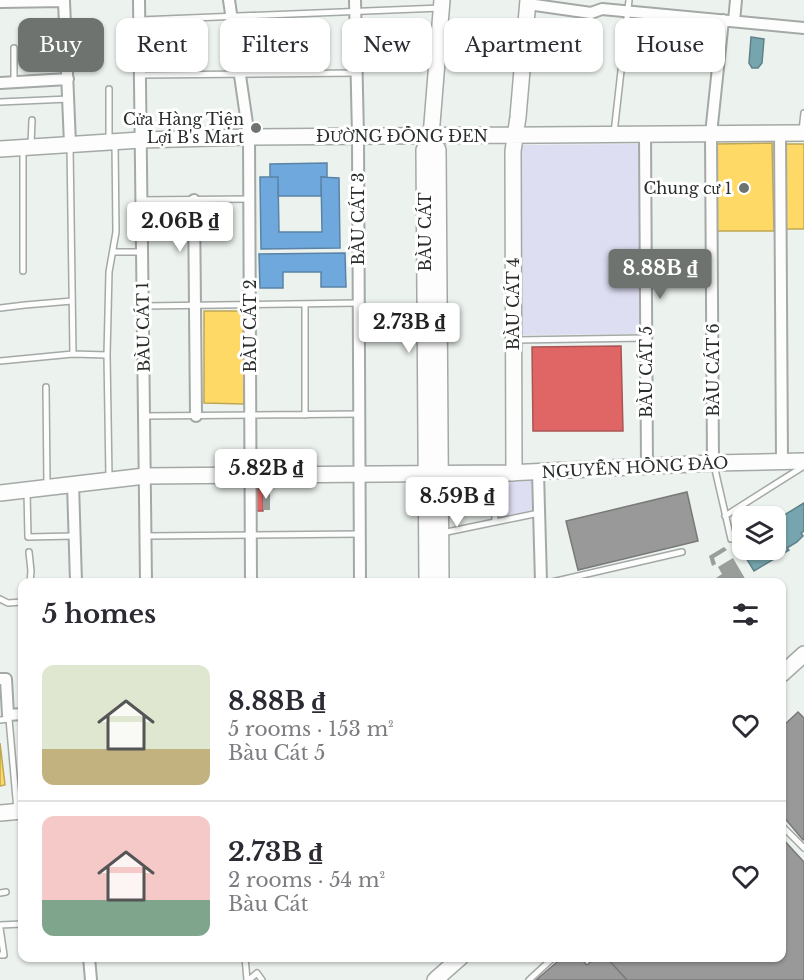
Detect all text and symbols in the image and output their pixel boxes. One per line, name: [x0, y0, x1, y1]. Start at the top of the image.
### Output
chip: Buy: [18, 18, 104, 72]
chip: Rent: [116, 18, 208, 72]
chip: Filters: [220, 18, 330, 72]
chip: New: [342, 18, 432, 72]
chip: Apartment: [444, 18, 603, 72]
chip: House: [615, 18, 725, 72]
place label: Cửa Hàng Tiện Lợi B's Mart: [123, 109, 244, 147]
marker: Cửa Hàng Tiện Lợi B's Mart: [249, 121, 263, 135]
street label: ĐƯỜNG ĐỒNG ĐEN: [316, 126, 488, 146]
street label: BÀU CÁT 3: [348, 173, 368, 266]
place label: Chung cư 1: [643, 178, 732, 198]
marker: Chung cư 1: [737, 181, 751, 195]
street label: BÀU CÁT: [415, 192, 435, 272]
pin: 2.06B ₫: [125, 202, 235, 253]
text: 2.06B ₫: [141, 209, 219, 233]
pin: 8.88B ₫: [605, 249, 715, 300]
text: 8.88B ₫: [623, 256, 697, 280]
street label: BÀU CÁT 4: [503, 258, 523, 350]
street label: BÀU CÁT 2: [240, 280, 260, 373]
street label: BÀU CÁT 1: [132, 282, 154, 372]
pin: 2.73B ₫: [354, 303, 464, 354]
text: 2.73B ₫: [373, 310, 445, 334]
street label: BÀU CÁT 6: [703, 323, 723, 417]
street label: BÀU CÁT 5: [636, 326, 656, 418]
pin: 5.82B ₫: [211, 449, 321, 500]
street label: NGUYỄN HỒNG ĐÀO: [541, 451, 729, 482]
text: 5.82B ₫: [229, 456, 303, 480]
pin: 8.59B ₫: [402, 477, 512, 528]
text: 8.59B ₫: [420, 484, 494, 508]
map controls: [732, 506, 786, 560]
button: layers: [732, 506, 786, 560]
text: 5 homes: [42, 598, 156, 630]
icon: filters: [729, 598, 762, 631]
text: 8.88B ₫: [228, 685, 325, 717]
icon: home: [90, 689, 162, 761]
icon: heart: [729, 709, 762, 742]
text: 5 rooms · 153 m²: [228, 717, 394, 741]
text: Bàu Cát 5: [228, 741, 325, 765]
text: 2.73B ₫: [228, 836, 322, 868]
icon: home: [90, 840, 162, 912]
icon: heart: [729, 860, 762, 893]
text: 2 rooms · 54 m²: [228, 868, 385, 892]
text: Bàu Cát: [228, 892, 308, 916]

